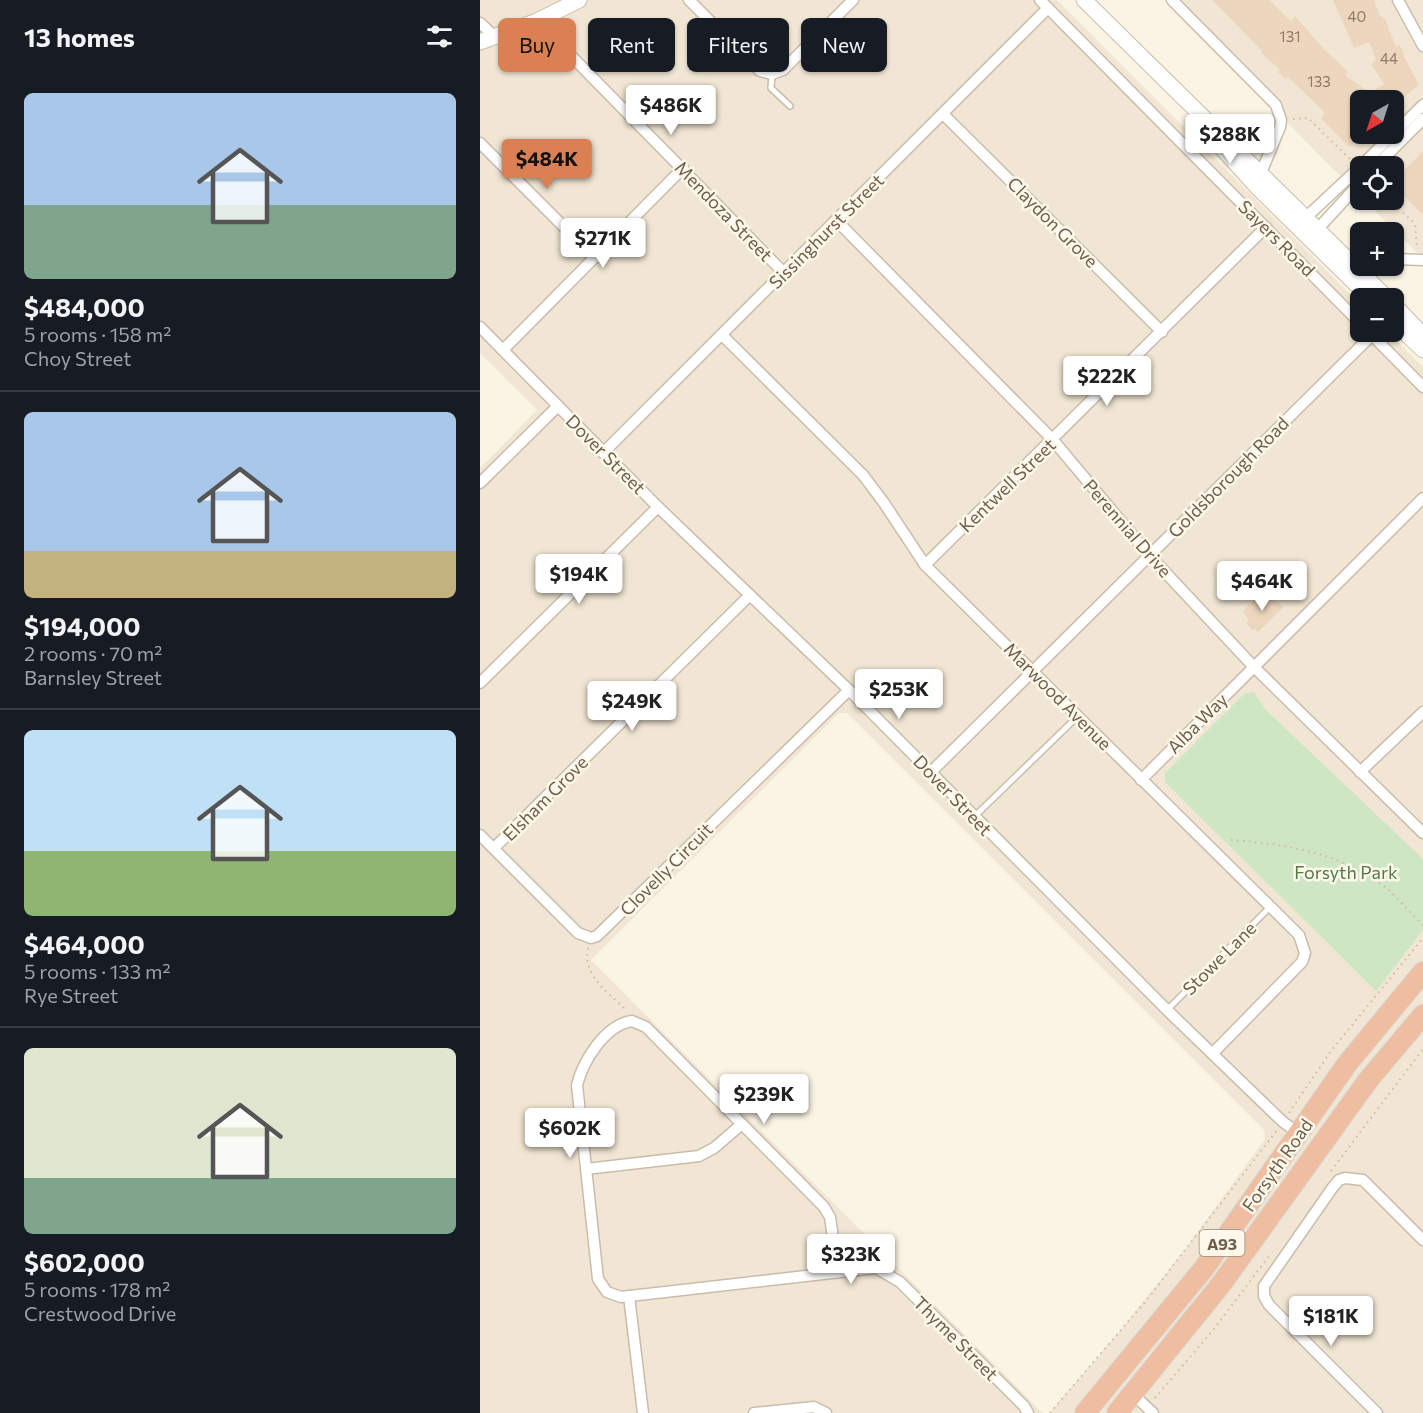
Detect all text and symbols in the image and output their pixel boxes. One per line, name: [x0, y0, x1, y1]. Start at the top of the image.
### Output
house number: 40: [1348, 7, 1366, 25]
chip: Buy: [498, 18, 576, 72]
chip: Rent: [588, 18, 675, 72]
chip: Filters: [687, 18, 789, 72]
chip: New: [801, 18, 887, 72]
icon: filters: [423, 20, 456, 53]
text: 13 homes: [24, 21, 135, 52]
house number: 131: [1279, 27, 1301, 45]
house number: 44: [1380, 49, 1398, 67]
house number: 133: [1307, 72, 1331, 90]
pin: $486K: [629, 85, 713, 136]
north arrow: [1350, 90, 1404, 144]
map controls: [1350, 90, 1404, 342]
text: $486K: [640, 92, 702, 116]
pin: $288K: [1188, 114, 1272, 165]
text: $288K: [1199, 121, 1261, 145]
icon: home: [186, 132, 294, 240]
pin: $484K: [505, 139, 589, 190]
text: $484K: [516, 146, 578, 170]
street label: Mendoza Street: [671, 156, 777, 266]
button: locate: [1350, 156, 1404, 210]
street label: Sissinghurst Street: [764, 169, 888, 293]
street label: Claydon Grove: [1003, 172, 1103, 272]
street label: Sayers Road: [1234, 195, 1320, 281]
pin: $271K: [561, 218, 645, 269]
button: +: [1350, 222, 1404, 276]
text: $271K: [575, 225, 631, 249]
button: −: [1350, 288, 1404, 342]
text: $484,000: [24, 291, 145, 322]
text: 5 rooms · 158 m²: [24, 322, 171, 346]
text: Choy Street: [24, 346, 131, 370]
pin: $222K: [1065, 356, 1149, 407]
text: $222K: [1077, 363, 1137, 387]
street label: Dover Street: [562, 410, 650, 498]
street label: Goldsborough Road: [1163, 412, 1293, 542]
street label: Kentwell Street: [954, 433, 1060, 537]
icon: home: [186, 451, 294, 559]
street label: Perennial Drive: [1079, 474, 1177, 582]
pin: $194K: [537, 554, 621, 605]
text: $194K: [549, 561, 609, 585]
pin: $464K: [1220, 561, 1304, 612]
text: $464K: [1231, 568, 1293, 592]
text: $194,000: [24, 610, 141, 641]
street label: Marwood Avenue: [1000, 638, 1116, 754]
text: 2 rooms · 70 m²: [24, 641, 162, 665]
text: Barnsley Street: [24, 665, 162, 689]
pin: $253K: [857, 669, 941, 720]
text: $253K: [869, 676, 929, 700]
pin: $249K: [590, 681, 674, 732]
text: $249K: [601, 688, 663, 712]
street label: Alba Way: [1162, 688, 1232, 758]
street label: Dover Street: [909, 750, 997, 840]
street label: Elsham Grove: [498, 751, 592, 845]
icon: home: [186, 769, 294, 877]
street label: Clovelly Circuit: [615, 818, 717, 920]
park label: Forsyth Park: [1294, 861, 1398, 883]
street label: Stowe Lane: [1178, 917, 1260, 999]
text: $464,000: [24, 928, 145, 959]
text: 5 rooms · 133 m²: [24, 959, 170, 983]
text: Rye Street: [24, 983, 118, 1007]
pin: $239K: [722, 1074, 806, 1125]
text: $239K: [734, 1081, 794, 1105]
icon: home: [186, 1087, 294, 1195]
pin: $602K: [528, 1108, 612, 1159]
street label: Forsyth Road: [1237, 1114, 1317, 1216]
text: $602K: [539, 1115, 601, 1139]
road number: A93: [1200, 1230, 1244, 1256]
pin: $323K: [809, 1234, 893, 1285]
text: $323K: [821, 1241, 881, 1265]
text: $602,000: [24, 1246, 145, 1277]
text: 5 rooms · 178 m²: [24, 1277, 170, 1301]
street label: Thyme Street: [909, 1291, 1003, 1385]
pin: $181K: [1289, 1296, 1373, 1347]
text: Crestwood Drive: [24, 1301, 176, 1325]
text: $181K: [1303, 1303, 1359, 1327]

